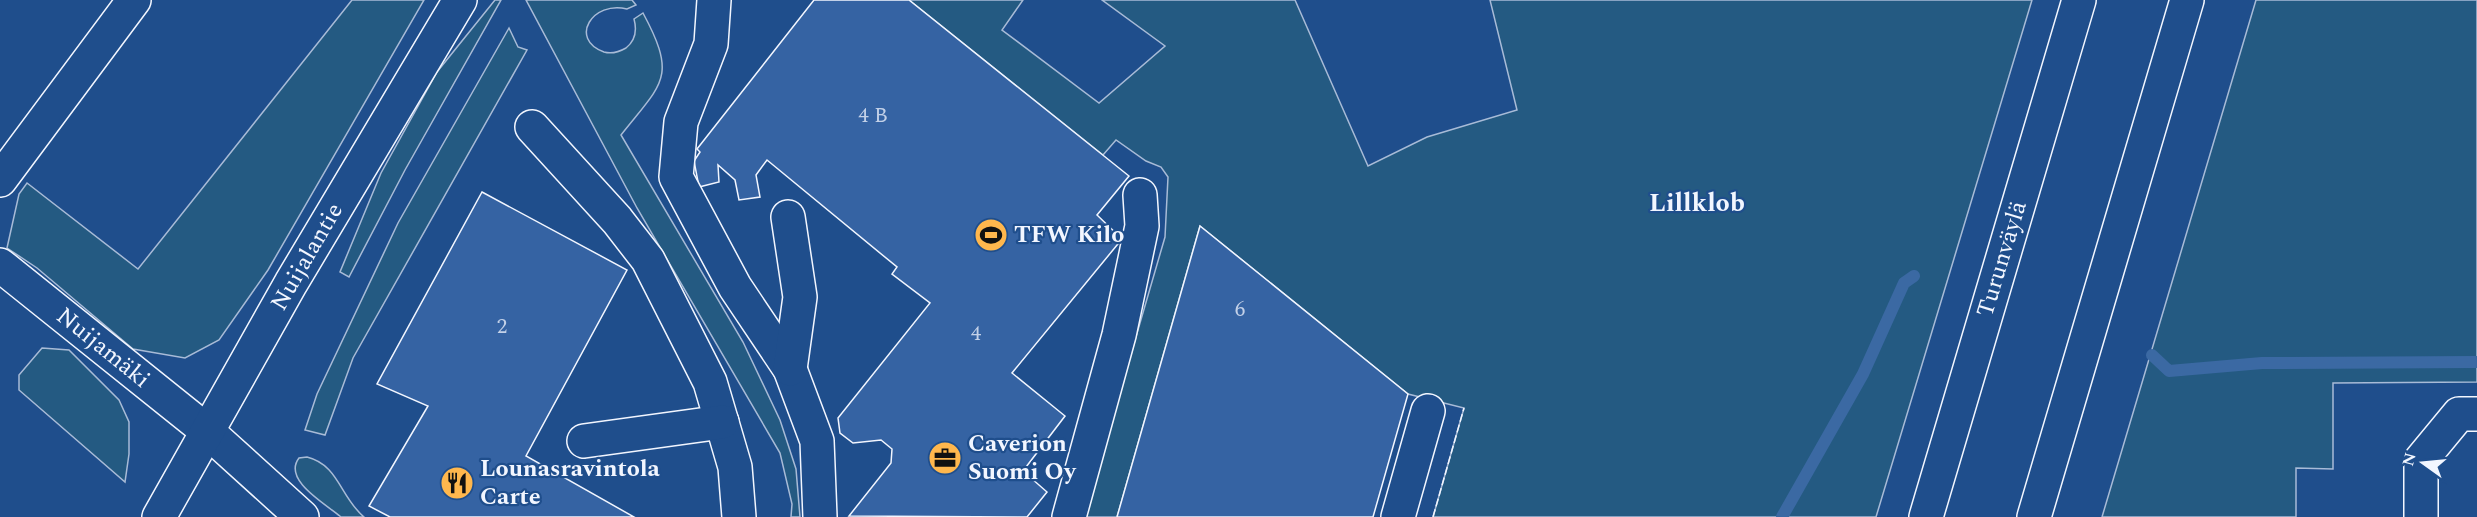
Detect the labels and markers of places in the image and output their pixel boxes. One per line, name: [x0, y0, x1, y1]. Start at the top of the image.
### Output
sports icon: TFW Kilo: [973, 217, 1009, 253]
place label: TFW Kilo: [1014, 217, 1124, 253]
place label: Caverion Suomi Oy: [968, 426, 1077, 490]
office icon: Caverion Suomi Oy: [927, 440, 963, 476]
place label: Lounasravintola Carte: [480, 451, 661, 515]
restaurant icon: Lounasravintola Carte: [439, 465, 475, 501]

